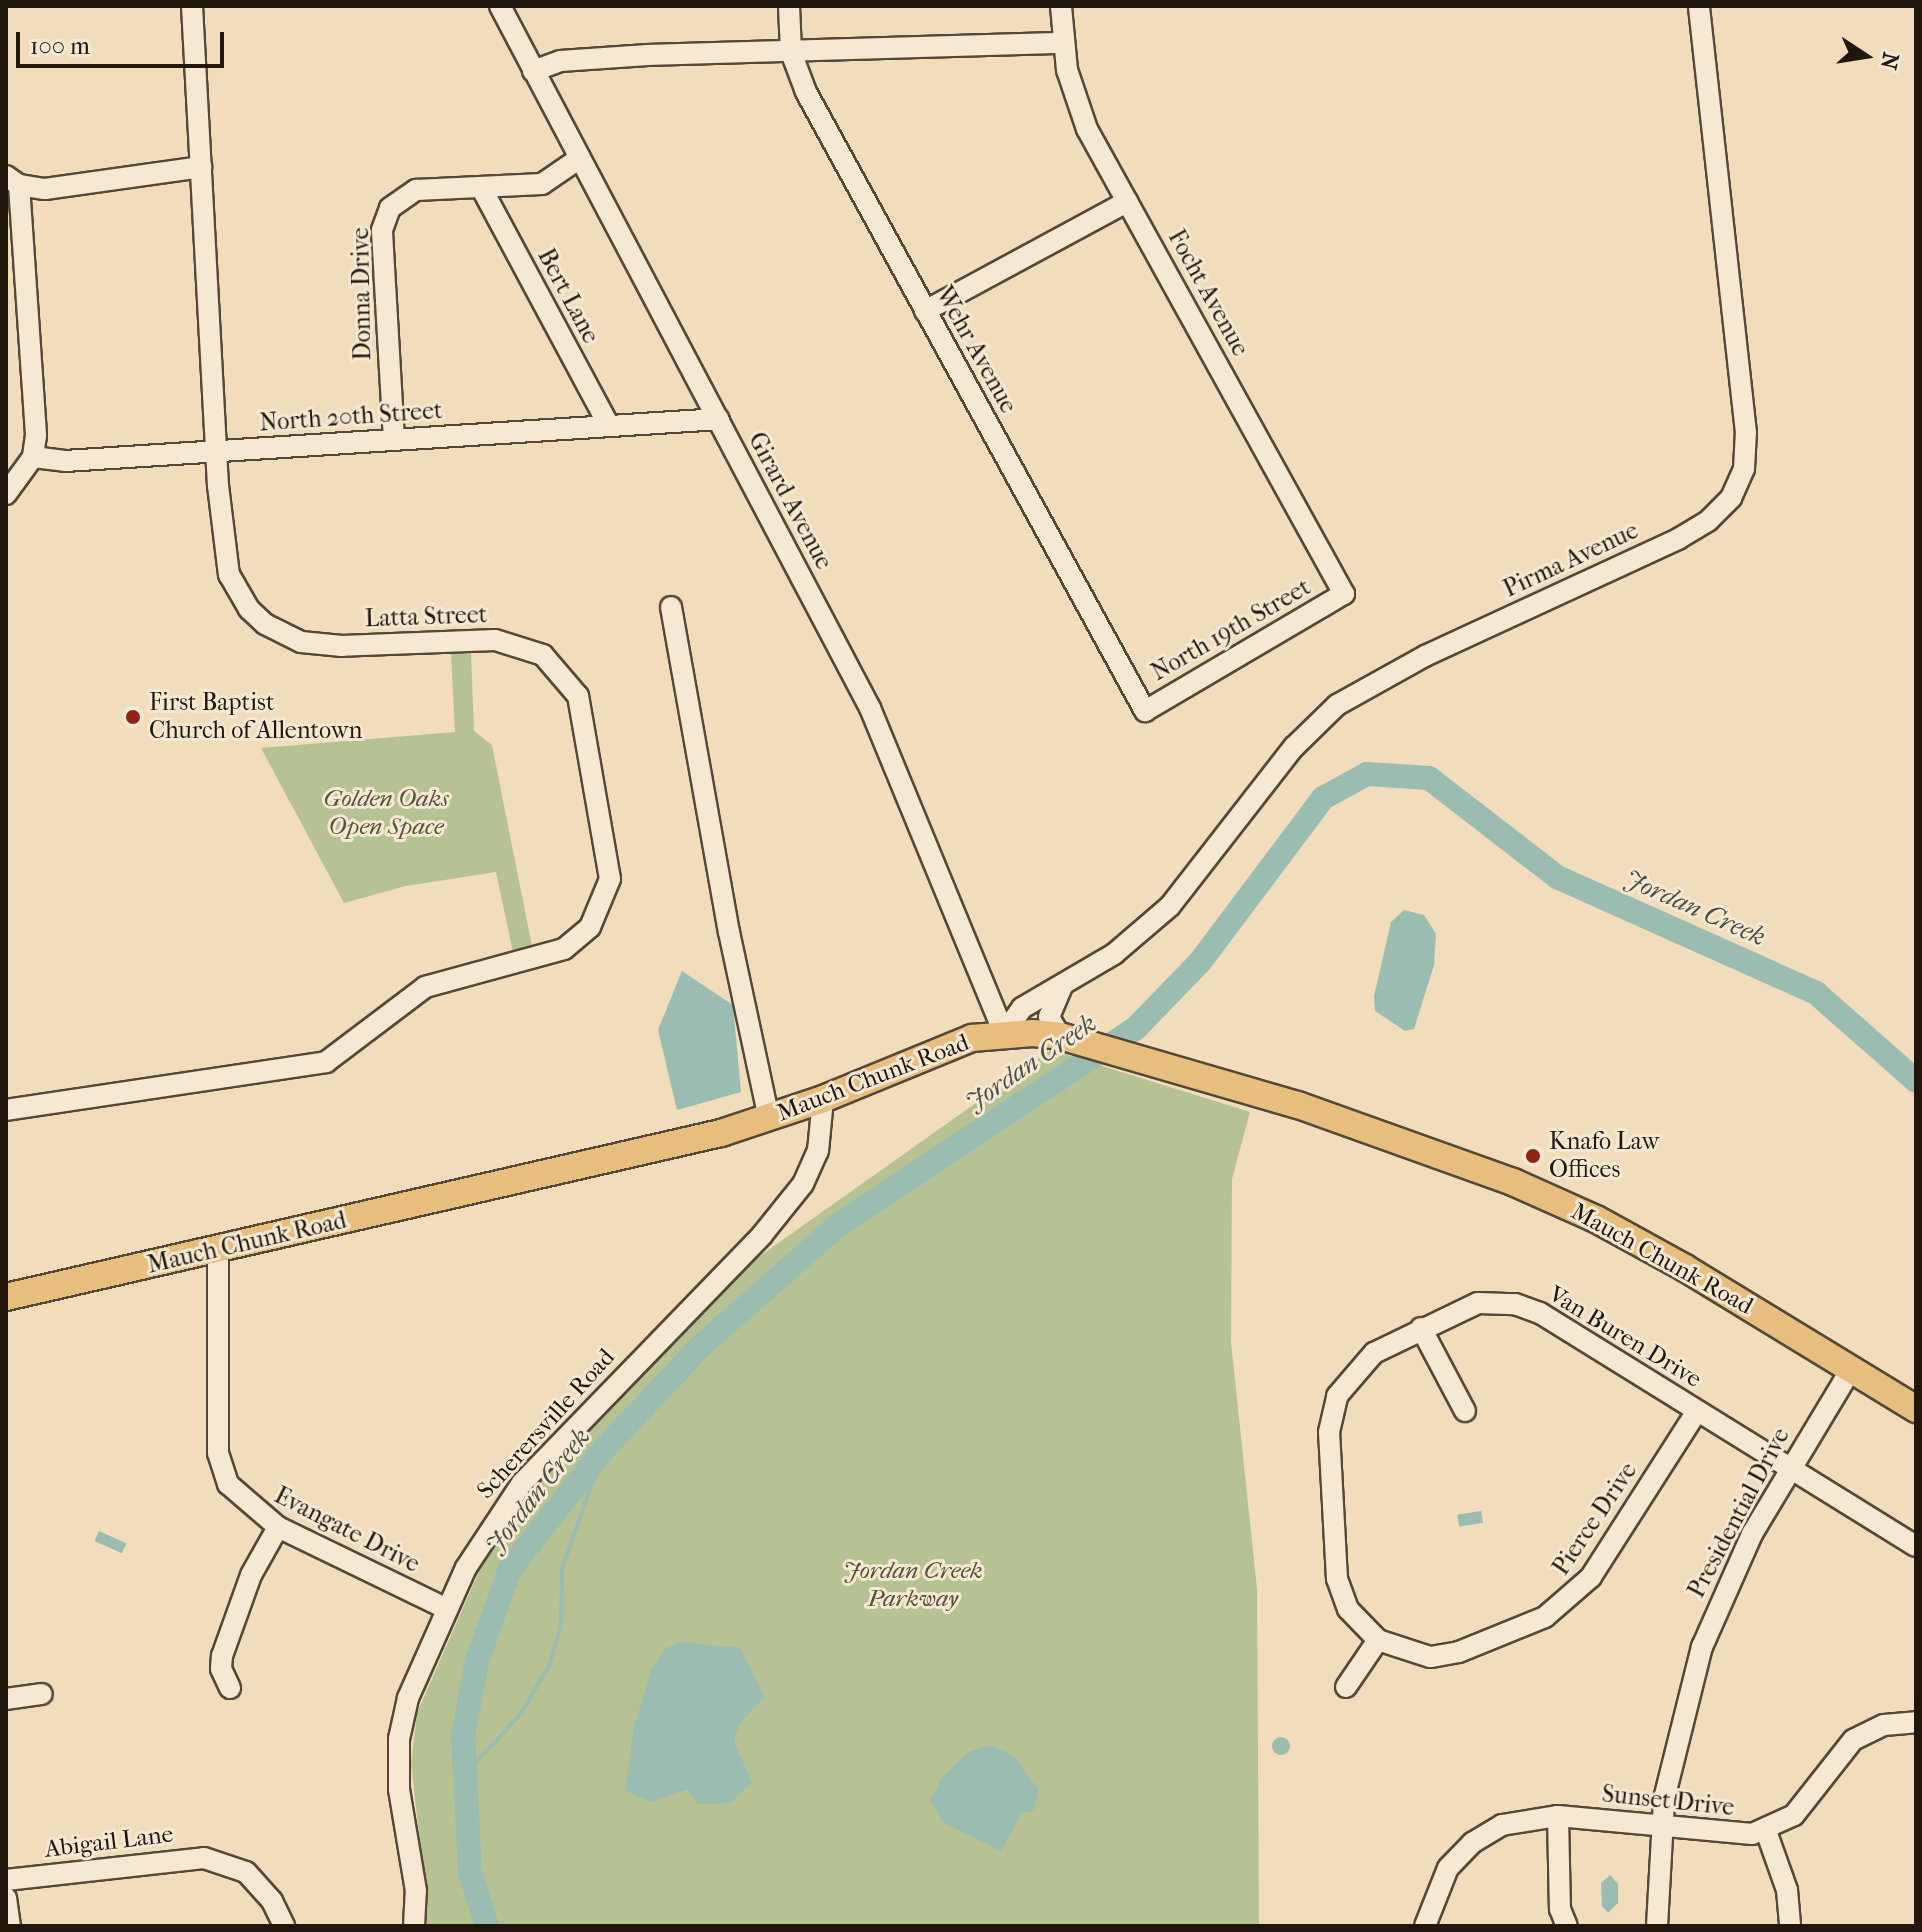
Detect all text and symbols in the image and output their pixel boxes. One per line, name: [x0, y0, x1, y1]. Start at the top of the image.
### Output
scale bar: [20, 16, 228, 66]
north arrow: [1826, 16, 1906, 96]
text: 100 m: [30, 32, 90, 60]
text: N: [1875, 50, 1904, 72]
street label: Focht Avenue: [1162, 225, 1254, 361]
street label: Donna Drive: [346, 227, 378, 361]
street label: Bert Lane: [531, 244, 605, 348]
street label: Wehr Avenue: [929, 282, 1023, 418]
street label: North 20th Street: [259, 396, 443, 438]
street label: Girard Avenue: [742, 428, 838, 574]
street label: Pirma Avenue: [1499, 516, 1643, 604]
street label: North 19th Street: [1146, 573, 1316, 687]
street label: Latta Street: [364, 600, 488, 634]
place label: First Baptist Church of Allentown: [149, 689, 363, 745]
marker: First Baptist Church of Allentown: [124, 708, 142, 726]
park label: Golden Oaks Open Space: [323, 785, 449, 841]
water label: Jordan Creek: [1620, 863, 1770, 953]
water label: Jordan Creek: [960, 1008, 1102, 1118]
street label: Mauch Chunk Road: [773, 1028, 973, 1128]
place label: Knafo Law Offices: [1549, 1128, 1659, 1184]
marker: Knafo Law Offices: [1524, 1147, 1542, 1165]
street label: Mauch Chunk Road: [1566, 1197, 1758, 1321]
street label: Mauch Chunk Road: [145, 1206, 349, 1280]
street label: Van Buren Drive: [1543, 1280, 1707, 1394]
street label: Scherersville Road: [471, 1343, 621, 1505]
water label: Jordan Creek: [479, 1422, 597, 1560]
street label: Presidential Drive: [1682, 1423, 1796, 1603]
street label: Pierce Drive: [1547, 1457, 1643, 1581]
street label: Evangate Drive: [270, 1481, 424, 1579]
park label: Jordan Creek Parkway: [843, 1557, 983, 1613]
street label: Sunset Drive: [1600, 1780, 1736, 1822]
street label: Abigail Lane: [43, 1820, 175, 1864]

